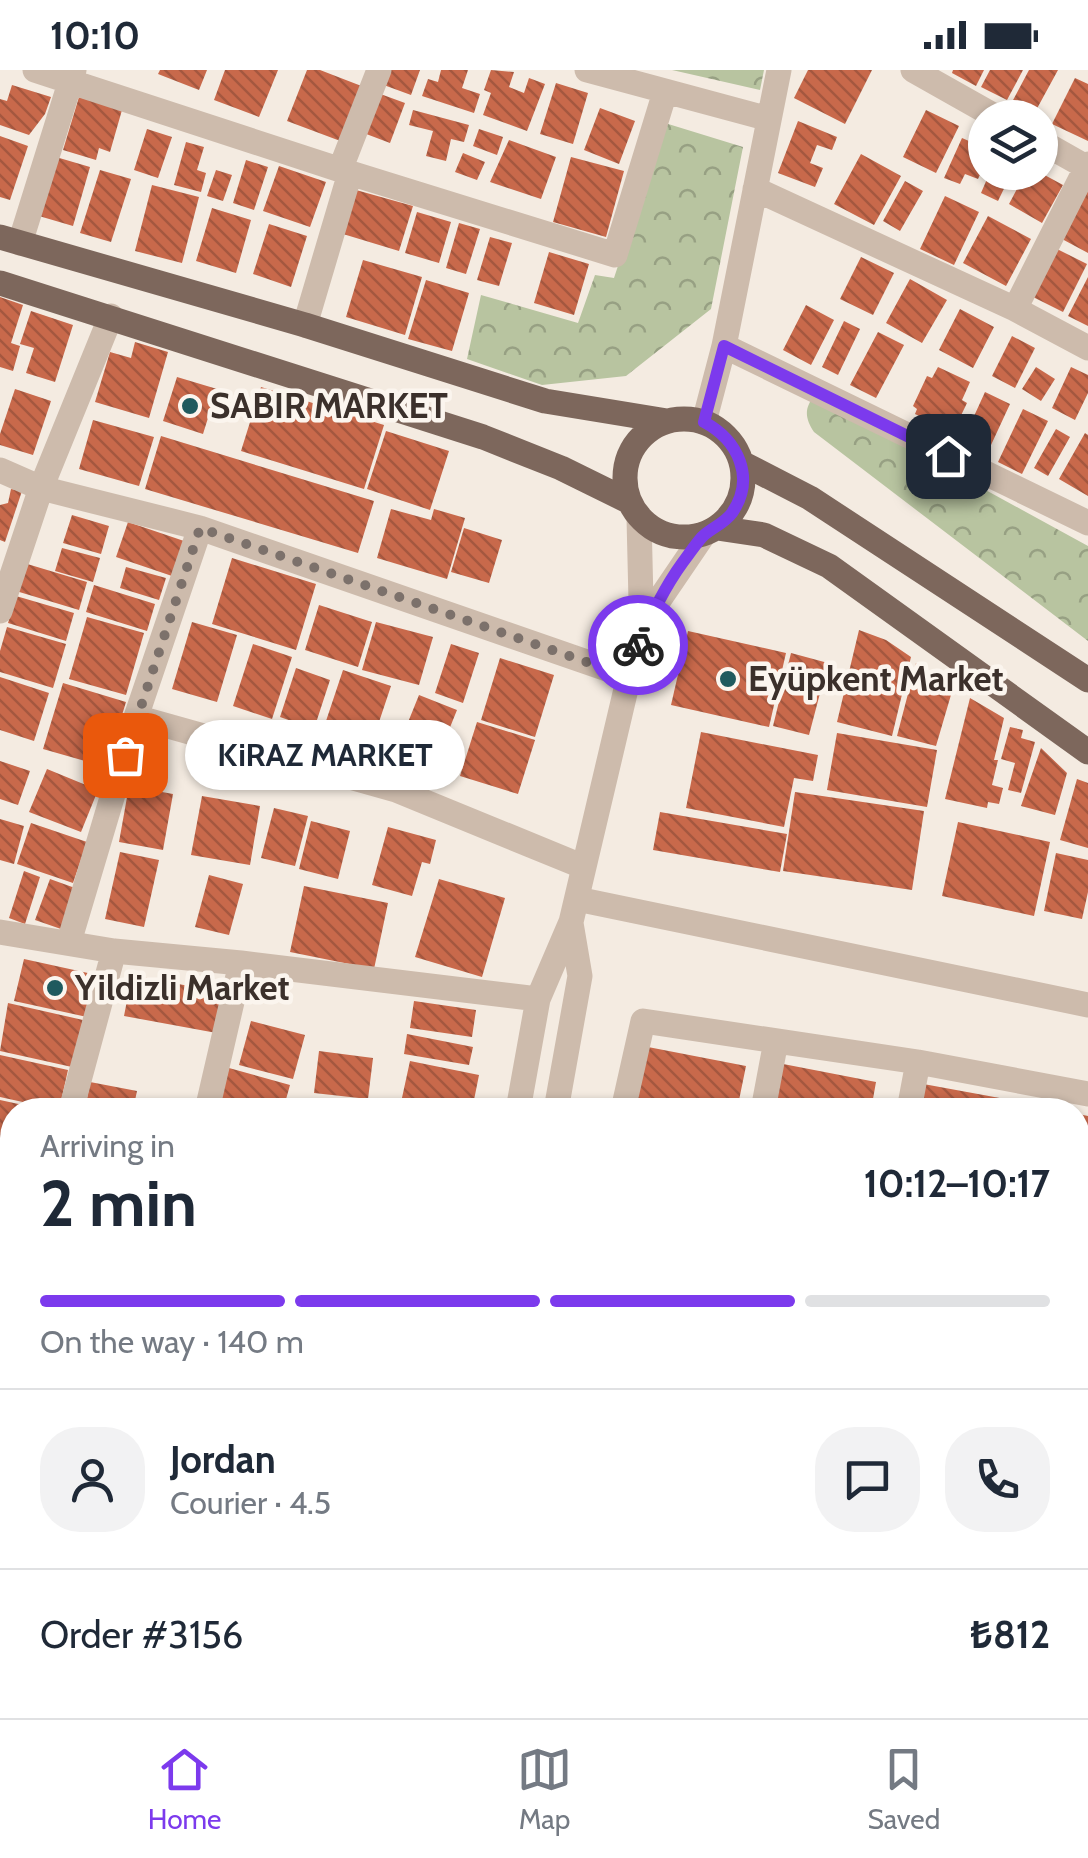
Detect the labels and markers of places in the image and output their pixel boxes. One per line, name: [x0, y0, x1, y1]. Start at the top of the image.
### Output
place label: SABIR MARKET: [210, 384, 448, 427]
marker: SABIR MARKET: [179, 395, 201, 417]
pin: [906, 414, 991, 499]
place label: Eyüpkent Market: [748, 657, 1004, 700]
marker: Eyüpkent Market: [717, 668, 739, 690]
pin: [83, 713, 168, 798]
callout: KiRAZ MARKET: [185, 720, 465, 790]
place label: Yildizli Market: [74, 966, 290, 1009]
marker: Yildizli Market: [44, 977, 66, 999]

